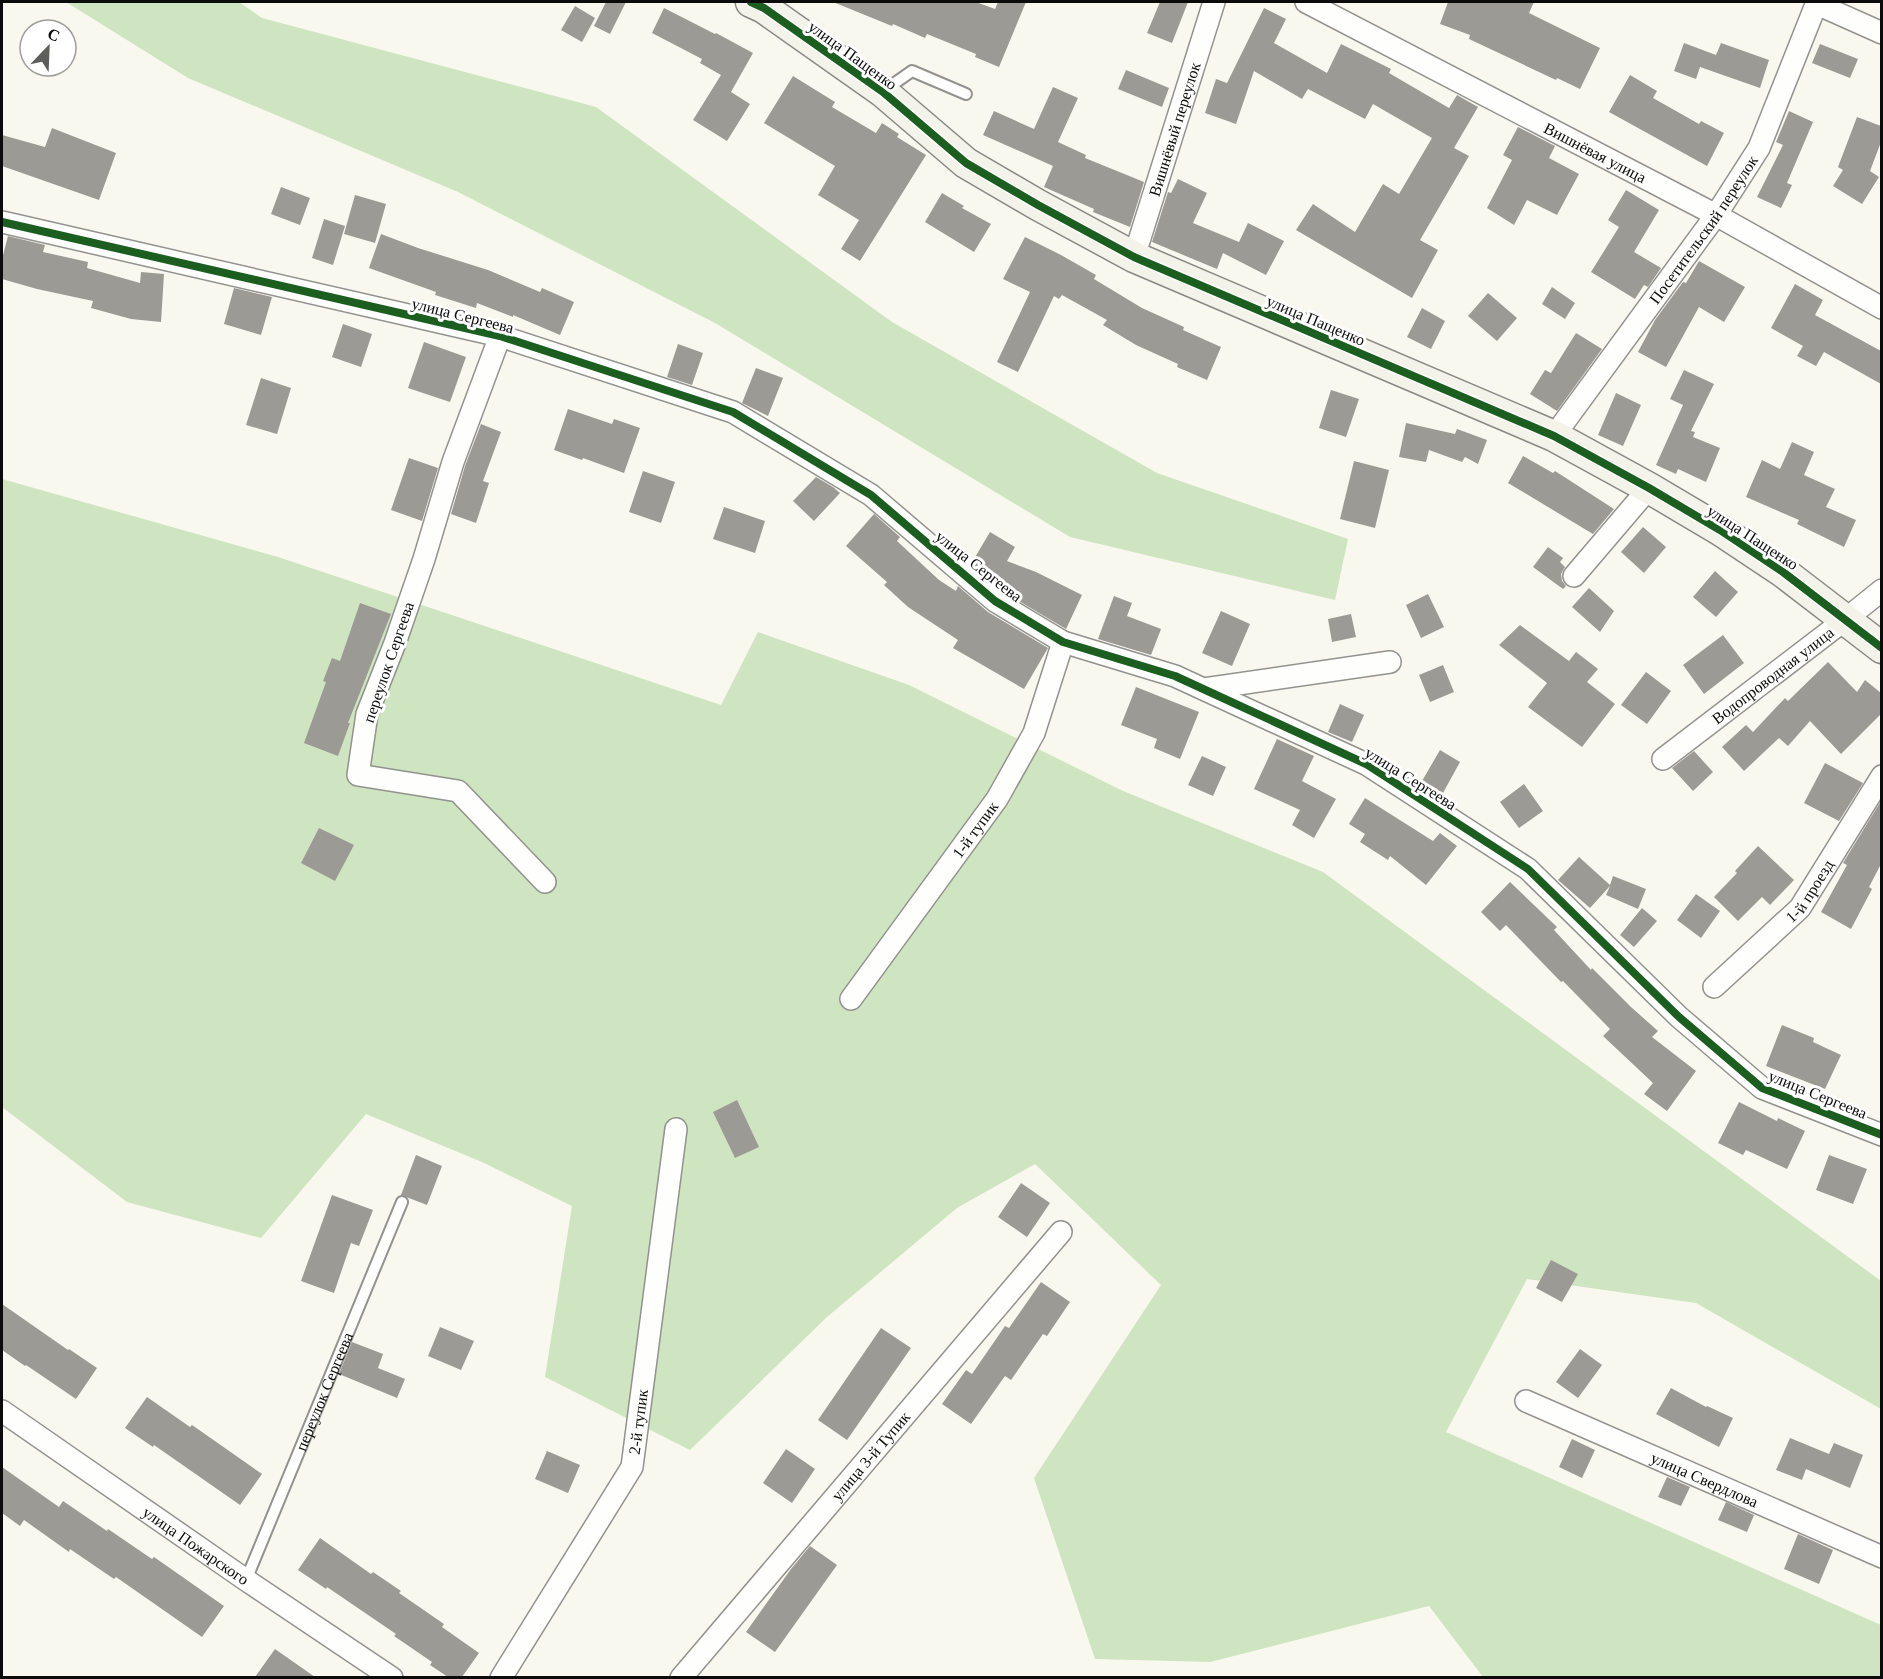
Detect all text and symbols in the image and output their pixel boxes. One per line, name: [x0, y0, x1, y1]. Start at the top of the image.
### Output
north arrow: [18, 18, 78, 78]
street label: улица Пащенко: [805, 18, 900, 94]
text: С: [45, 25, 62, 45]
street label: Вишнёвый переулок: [1146, 60, 1204, 198]
street label: Вишнёвая улица: [1541, 119, 1649, 186]
street label: Посетительский переулок: [1646, 152, 1761, 307]
street label: улица Пащенко: [1264, 292, 1368, 350]
street label: улица Сергеева: [410, 295, 516, 337]
street label: улица Пащенко: [1703, 502, 1801, 574]
street label: улица Сергеева: [932, 528, 1025, 606]
street label: переулок Сергеева: [360, 600, 418, 725]
street label: Водопроводная улица: [1709, 624, 1837, 727]
street label: улица Сергеева: [1361, 744, 1460, 814]
street label: 1-й тупик: [949, 798, 1002, 861]
street label: 1-й проезд: [1782, 857, 1838, 926]
street label: улица Сергеева: [1766, 1067, 1869, 1123]
street label: переулок Сергеева: [292, 1330, 356, 1453]
street label: 2-й тупик: [626, 1388, 651, 1455]
street label: улица 3-й Тупик: [828, 1408, 913, 1505]
street label: улица Свердлова: [1648, 1449, 1761, 1511]
street label: улица Пожарского: [139, 1503, 252, 1588]

